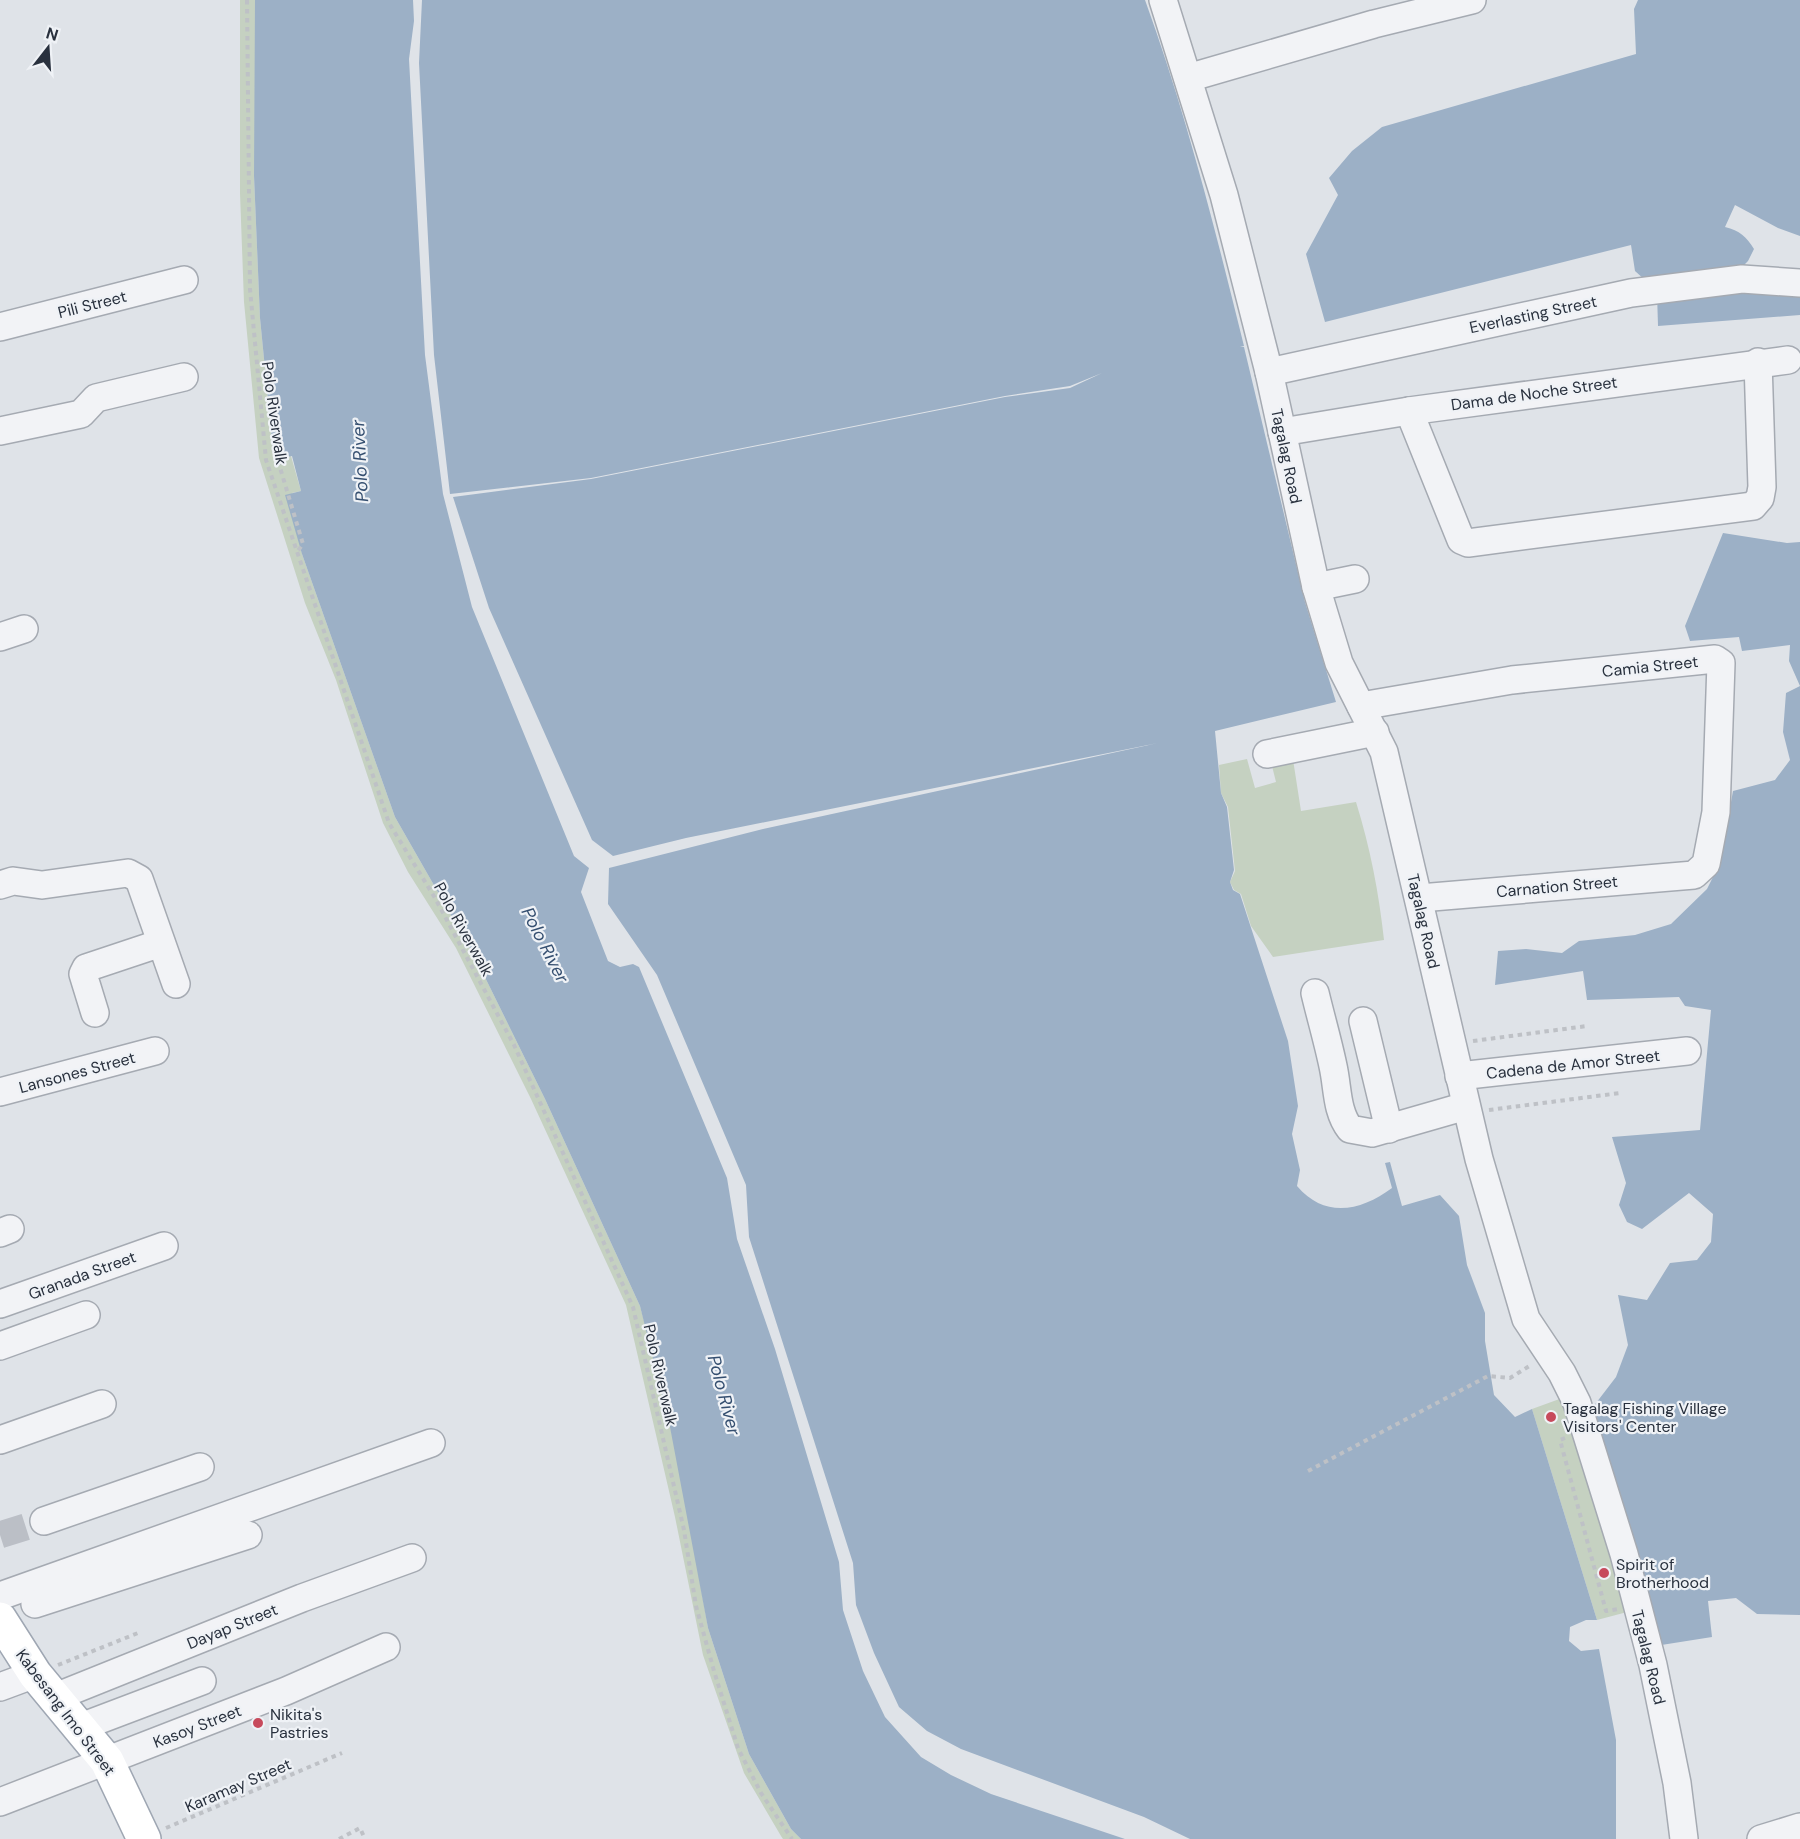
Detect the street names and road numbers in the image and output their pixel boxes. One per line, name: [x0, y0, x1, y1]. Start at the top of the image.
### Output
street label: Pili Street: [56, 286, 129, 323]
street label: Everlasting Street: [1467, 291, 1599, 338]
street label: Polo Riverwalk: [257, 360, 292, 466]
street label: Dama de Noche Street: [1449, 371, 1619, 416]
street label: Tagalag Road: [1266, 407, 1307, 506]
street label: Camia Street: [1601, 651, 1699, 682]
street label: Carnation Street: [1495, 871, 1619, 902]
street label: Tagalag Road: [1402, 872, 1445, 971]
street label: Polo Riverwalk: [429, 879, 498, 980]
street label: Cadena de Amor Street: [1485, 1045, 1661, 1084]
street label: Lansones Street: [17, 1047, 138, 1098]
street label: Granada Street: [25, 1246, 139, 1305]
street label: Polo Riverwalk: [639, 1322, 682, 1428]
street label: Dayap Street: [184, 1599, 281, 1654]
street label: Tagalag Road: [1627, 1608, 1670, 1707]
street label: Kabesang Imo Street: [11, 1645, 120, 1780]
street label: Kasoy Street: [150, 1700, 244, 1753]
street label: Karamay Street: [182, 1754, 295, 1817]

